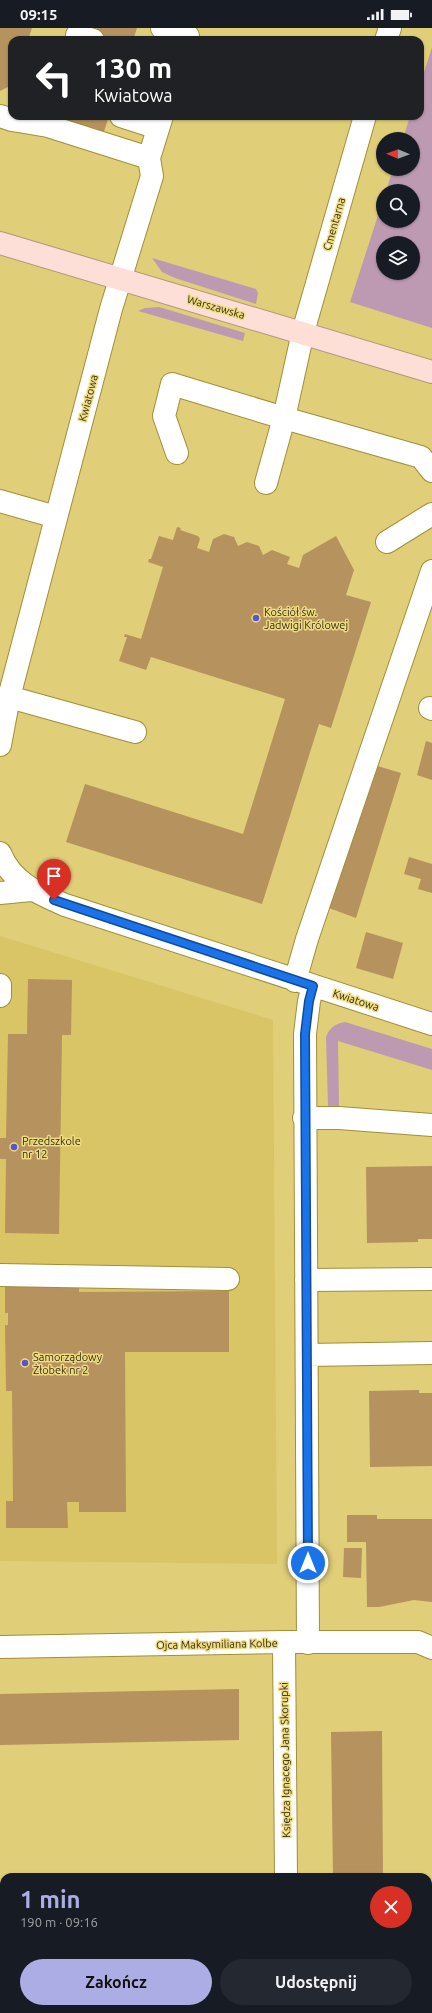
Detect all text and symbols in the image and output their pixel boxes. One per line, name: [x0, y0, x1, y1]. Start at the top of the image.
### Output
text: 09:15: [20, 6, 58, 23]
icon: left: [28, 52, 80, 104]
text: 130 m: [94, 52, 172, 83]
text: Kwiatowa: [94, 85, 173, 105]
north arrow: [376, 132, 420, 176]
map controls: [376, 132, 420, 280]
button: search: [376, 184, 420, 228]
street label: Cmentarna: [321, 196, 347, 252]
button: layers: [376, 236, 420, 280]
street label: Warszawska: [186, 293, 246, 321]
street label: Kwiatowa: [76, 373, 100, 423]
place label: Kościół św. Jadwigi Królowej: [264, 606, 348, 631]
marker: Kościół św. Jadwigi Królowej: [251, 613, 261, 623]
pin: [37, 859, 71, 900]
icon: arrive: [43, 865, 65, 887]
street label: Kwiatowa: [331, 987, 381, 1013]
place label: Przedszkole nr 12: [22, 1135, 81, 1160]
marker: Przedszkole nr 12: [9, 1142, 19, 1152]
place label: Samorządowy Żłobek nr 2: [33, 1351, 103, 1376]
marker: Samorządowy Żłobek nr 2: [20, 1358, 30, 1368]
position arrow: [287, 1542, 329, 1584]
street label: Ojca Maksymiliana Kolbe: [156, 1637, 278, 1651]
street label: Księdza Ignacego Jana Skorupki: [278, 1682, 292, 1838]
text: 1 min: [20, 1886, 81, 1913]
button: close: [370, 1886, 412, 1928]
text: 190 m · 09:16: [20, 1915, 98, 1929]
button: Zakończ: [20, 1959, 212, 2005]
button: Udostępnij: [220, 1959, 412, 2005]

